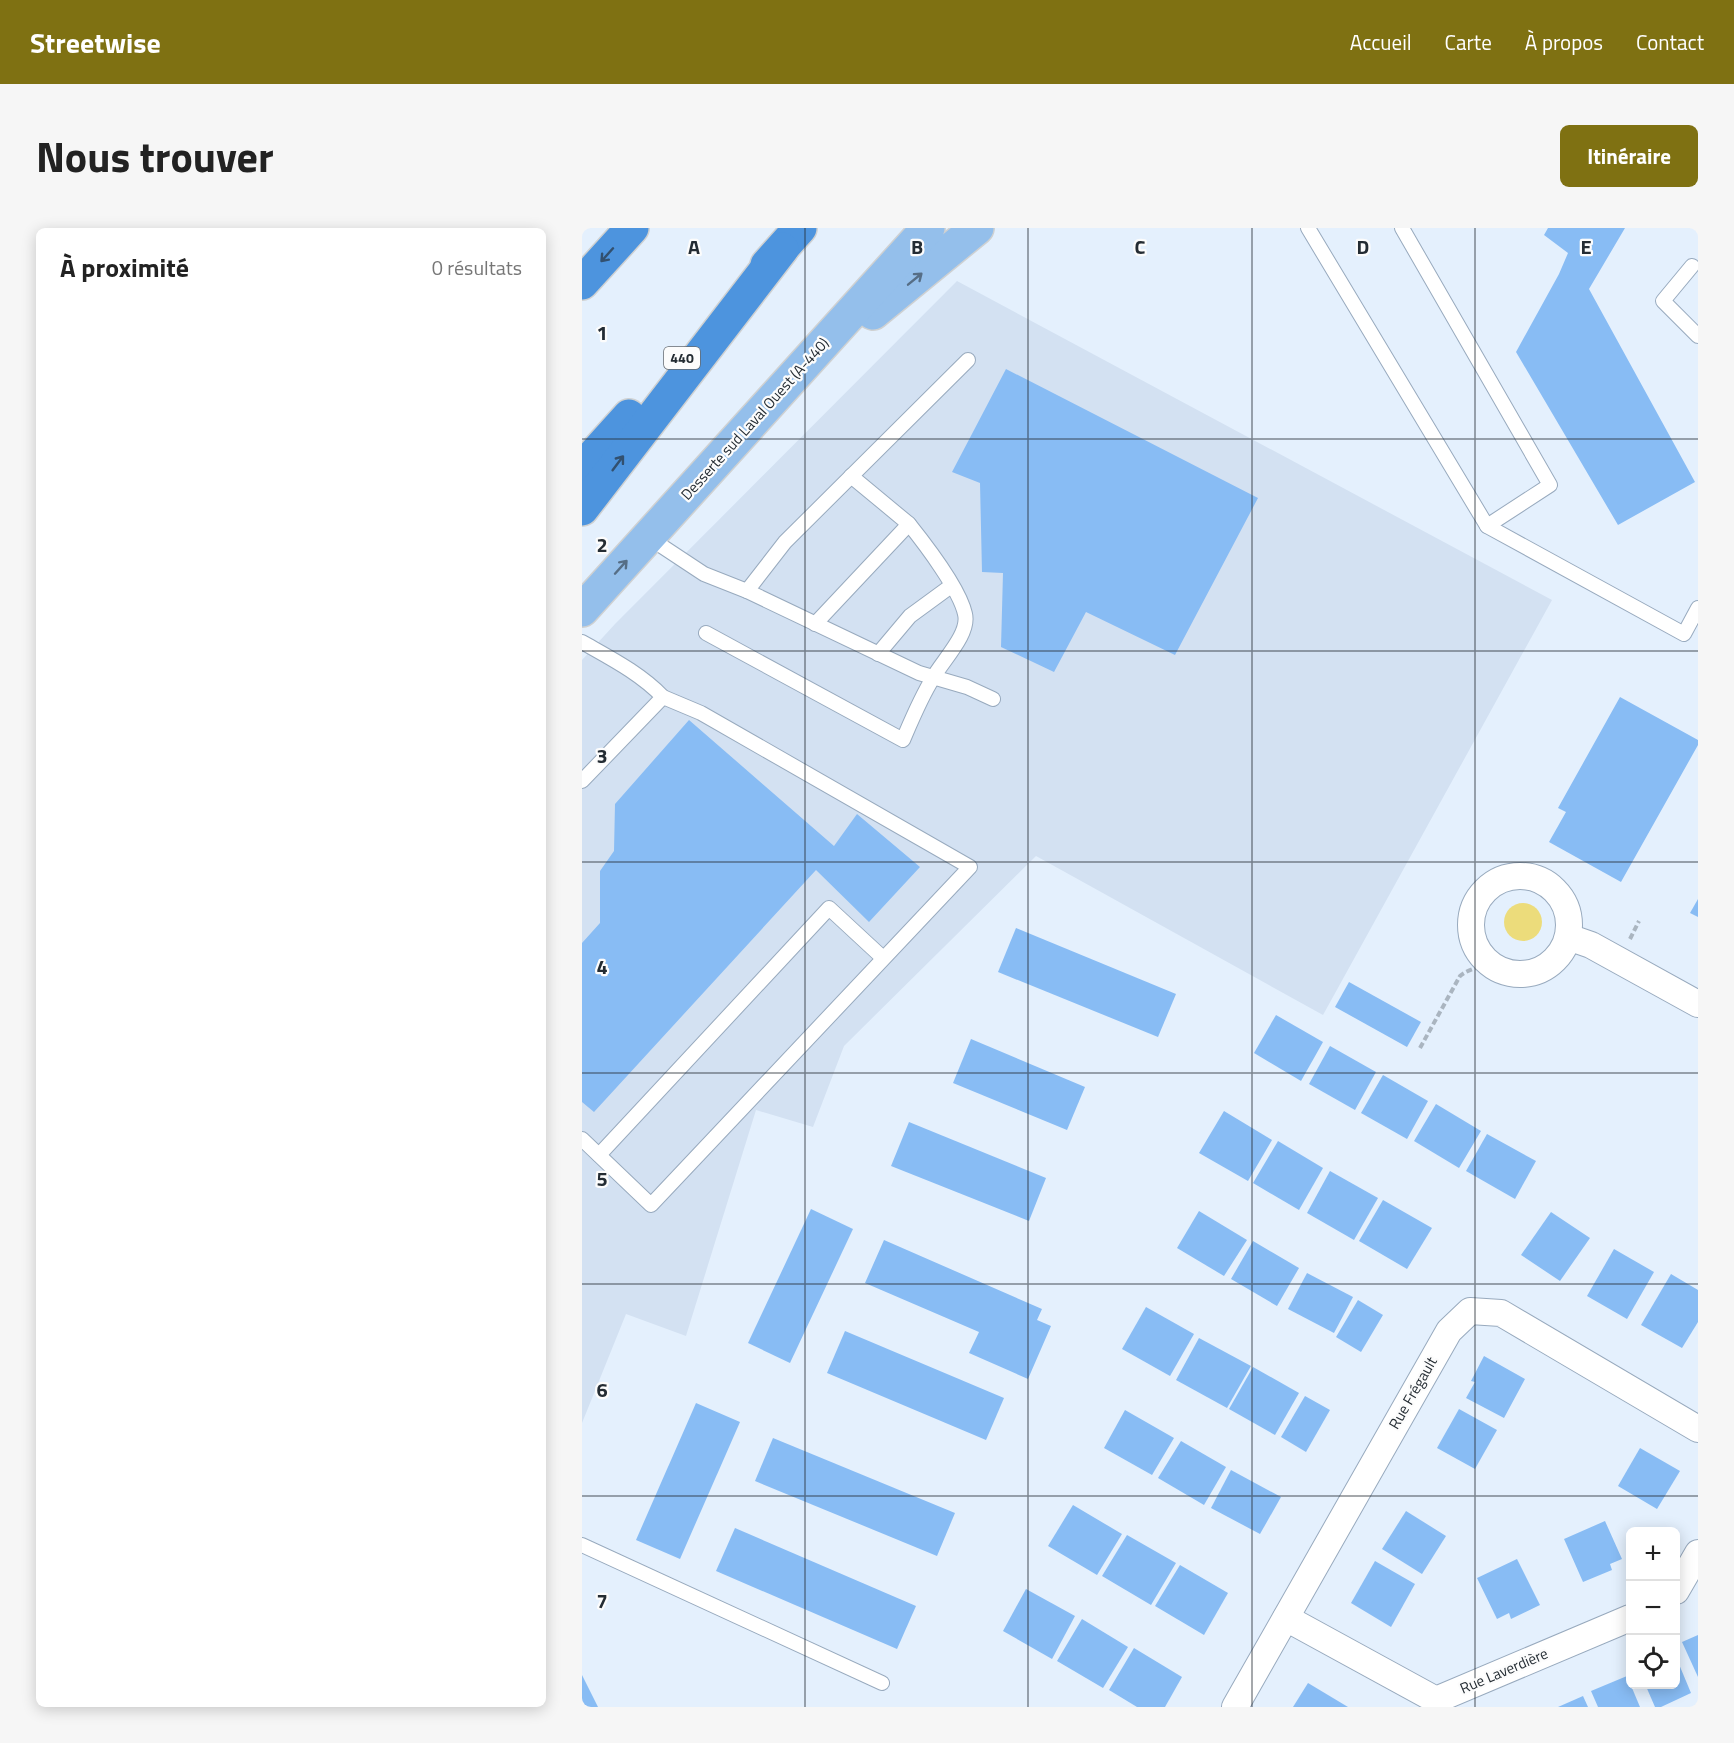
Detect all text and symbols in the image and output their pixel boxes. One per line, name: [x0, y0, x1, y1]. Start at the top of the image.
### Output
text: Streetwise: [30, 21, 161, 64]
text: Accueil: [1350, 26, 1412, 58]
text: Carte: [1445, 26, 1492, 58]
text: À propos: [1525, 26, 1603, 58]
text: Contact: [1636, 26, 1704, 58]
text: Nous trouver: [36, 124, 274, 188]
button: Itinéraire: [1560, 125, 1698, 187]
text: A: [688, 231, 700, 262]
text: B: [911, 231, 923, 262]
text: C: [1135, 231, 1146, 262]
text: D: [1357, 231, 1369, 262]
text: E: [1580, 231, 1592, 262]
text: À proximité: [60, 248, 189, 287]
one-way arrow: [600, 248, 614, 263]
text: 0 résultats: [432, 252, 522, 283]
one-way arrow: [907, 272, 922, 286]
text: 1: [596, 317, 608, 348]
street label: Desserte sud Laval Ouest (A-440): [675, 332, 834, 505]
road number: 440: [664, 347, 700, 369]
one-way arrow: [611, 455, 624, 471]
text: 2: [596, 529, 608, 560]
one-way arrow: [614, 559, 628, 574]
text: 3: [596, 740, 608, 771]
text: 4: [596, 951, 608, 982]
text: 5: [596, 1163, 608, 1194]
street label: Rue Frégault: [1383, 1352, 1443, 1433]
text: 6: [596, 1374, 608, 1405]
map controls: [1626, 1527, 1680, 1689]
button: +: [1626, 1527, 1680, 1581]
button: −: [1626, 1581, 1680, 1635]
text: 7: [596, 1585, 608, 1616]
button: locate: [1626, 1635, 1680, 1689]
street label: Rue Laverdière: [1456, 1642, 1551, 1699]

